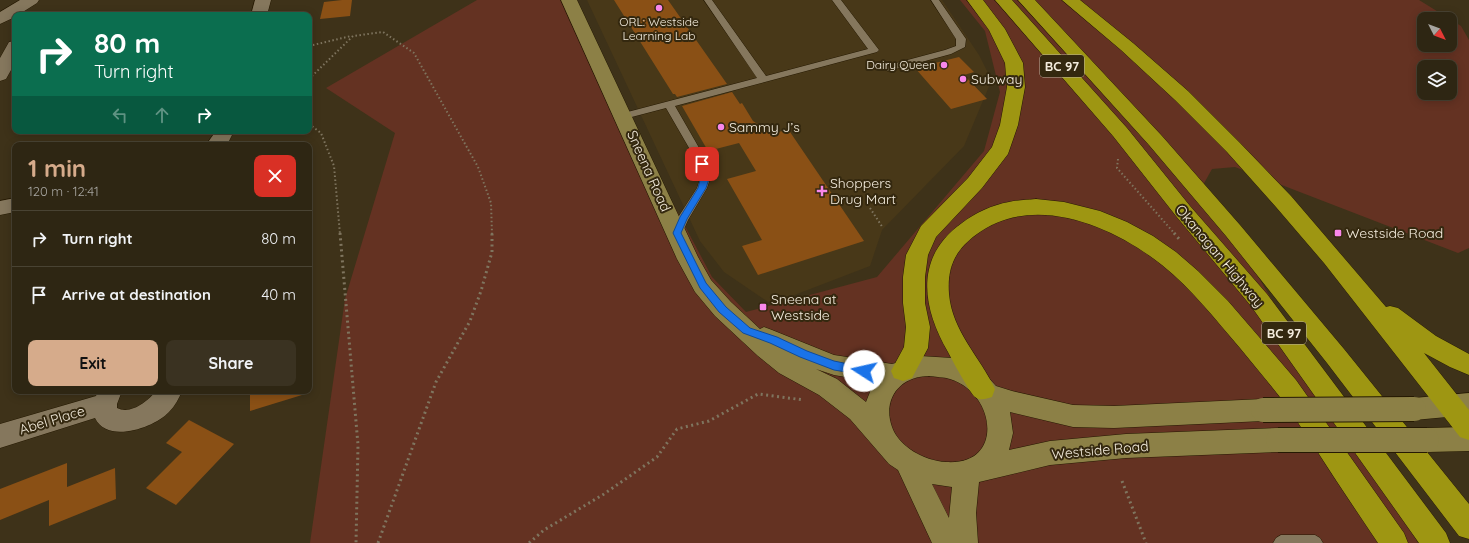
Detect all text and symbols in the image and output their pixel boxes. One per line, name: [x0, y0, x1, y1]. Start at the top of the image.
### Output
marker: ORL: Westside Learning Lab: [654, 3, 664, 13]
north arrow: [1417, 12, 1457, 52]
map controls: [1417, 12, 1457, 100]
place label: ORL: Westside Learning Lab: [619, 14, 699, 43]
text: 80 m: [94, 25, 160, 60]
icon: right: [28, 28, 80, 80]
road number: BC 97: [1040, 55, 1084, 77]
place label: Dairy Queen: [866, 57, 936, 72]
text: Turn right: [94, 60, 174, 83]
marker: Dairy Queen: [939, 60, 949, 70]
button: layers: [1417, 60, 1457, 100]
place label: Subway: [971, 70, 1022, 88]
marker: Subway: [958, 74, 968, 84]
icon: left: [109, 104, 131, 126]
icon: ahead: [151, 104, 173, 126]
icon: right: [193, 104, 215, 126]
place label: Sammy J’s: [729, 118, 800, 136]
marker: Sammy J’s: [716, 122, 726, 132]
street label: Sneena Road: [623, 128, 675, 214]
pin: [685, 147, 719, 181]
text: 1 min: [28, 153, 86, 183]
icon: arrive: [691, 153, 713, 175]
button: close: [254, 155, 296, 197]
place label: Shoppers Drug Mart: [830, 174, 896, 208]
text: 120 m · 12:41: [28, 183, 99, 199]
marker: Shoppers Drug Mart: [817, 186, 827, 196]
street label: Okanagan Highway: [1172, 201, 1268, 311]
place label: Westside Road: [1346, 224, 1443, 242]
icon: right: [28, 228, 50, 250]
marker: Westside Road: [1333, 228, 1343, 238]
text: Turn right: [62, 229, 133, 248]
text: 80 m: [261, 229, 296, 248]
icon: arrive: [28, 284, 50, 306]
text: Arrive at destination: [62, 285, 211, 304]
text: 40 m: [261, 285, 296, 304]
place label: Sneena at Westside: [771, 290, 837, 324]
marker: Sneena at Westside: [758, 302, 768, 312]
road number: BC 97: [1262, 322, 1306, 344]
button: Exit: [28, 340, 158, 386]
button: Share: [166, 340, 296, 386]
position arrow: [843, 350, 885, 392]
street label: Abel Place: [17, 401, 87, 439]
street label: Westside Road: [1051, 437, 1149, 463]

